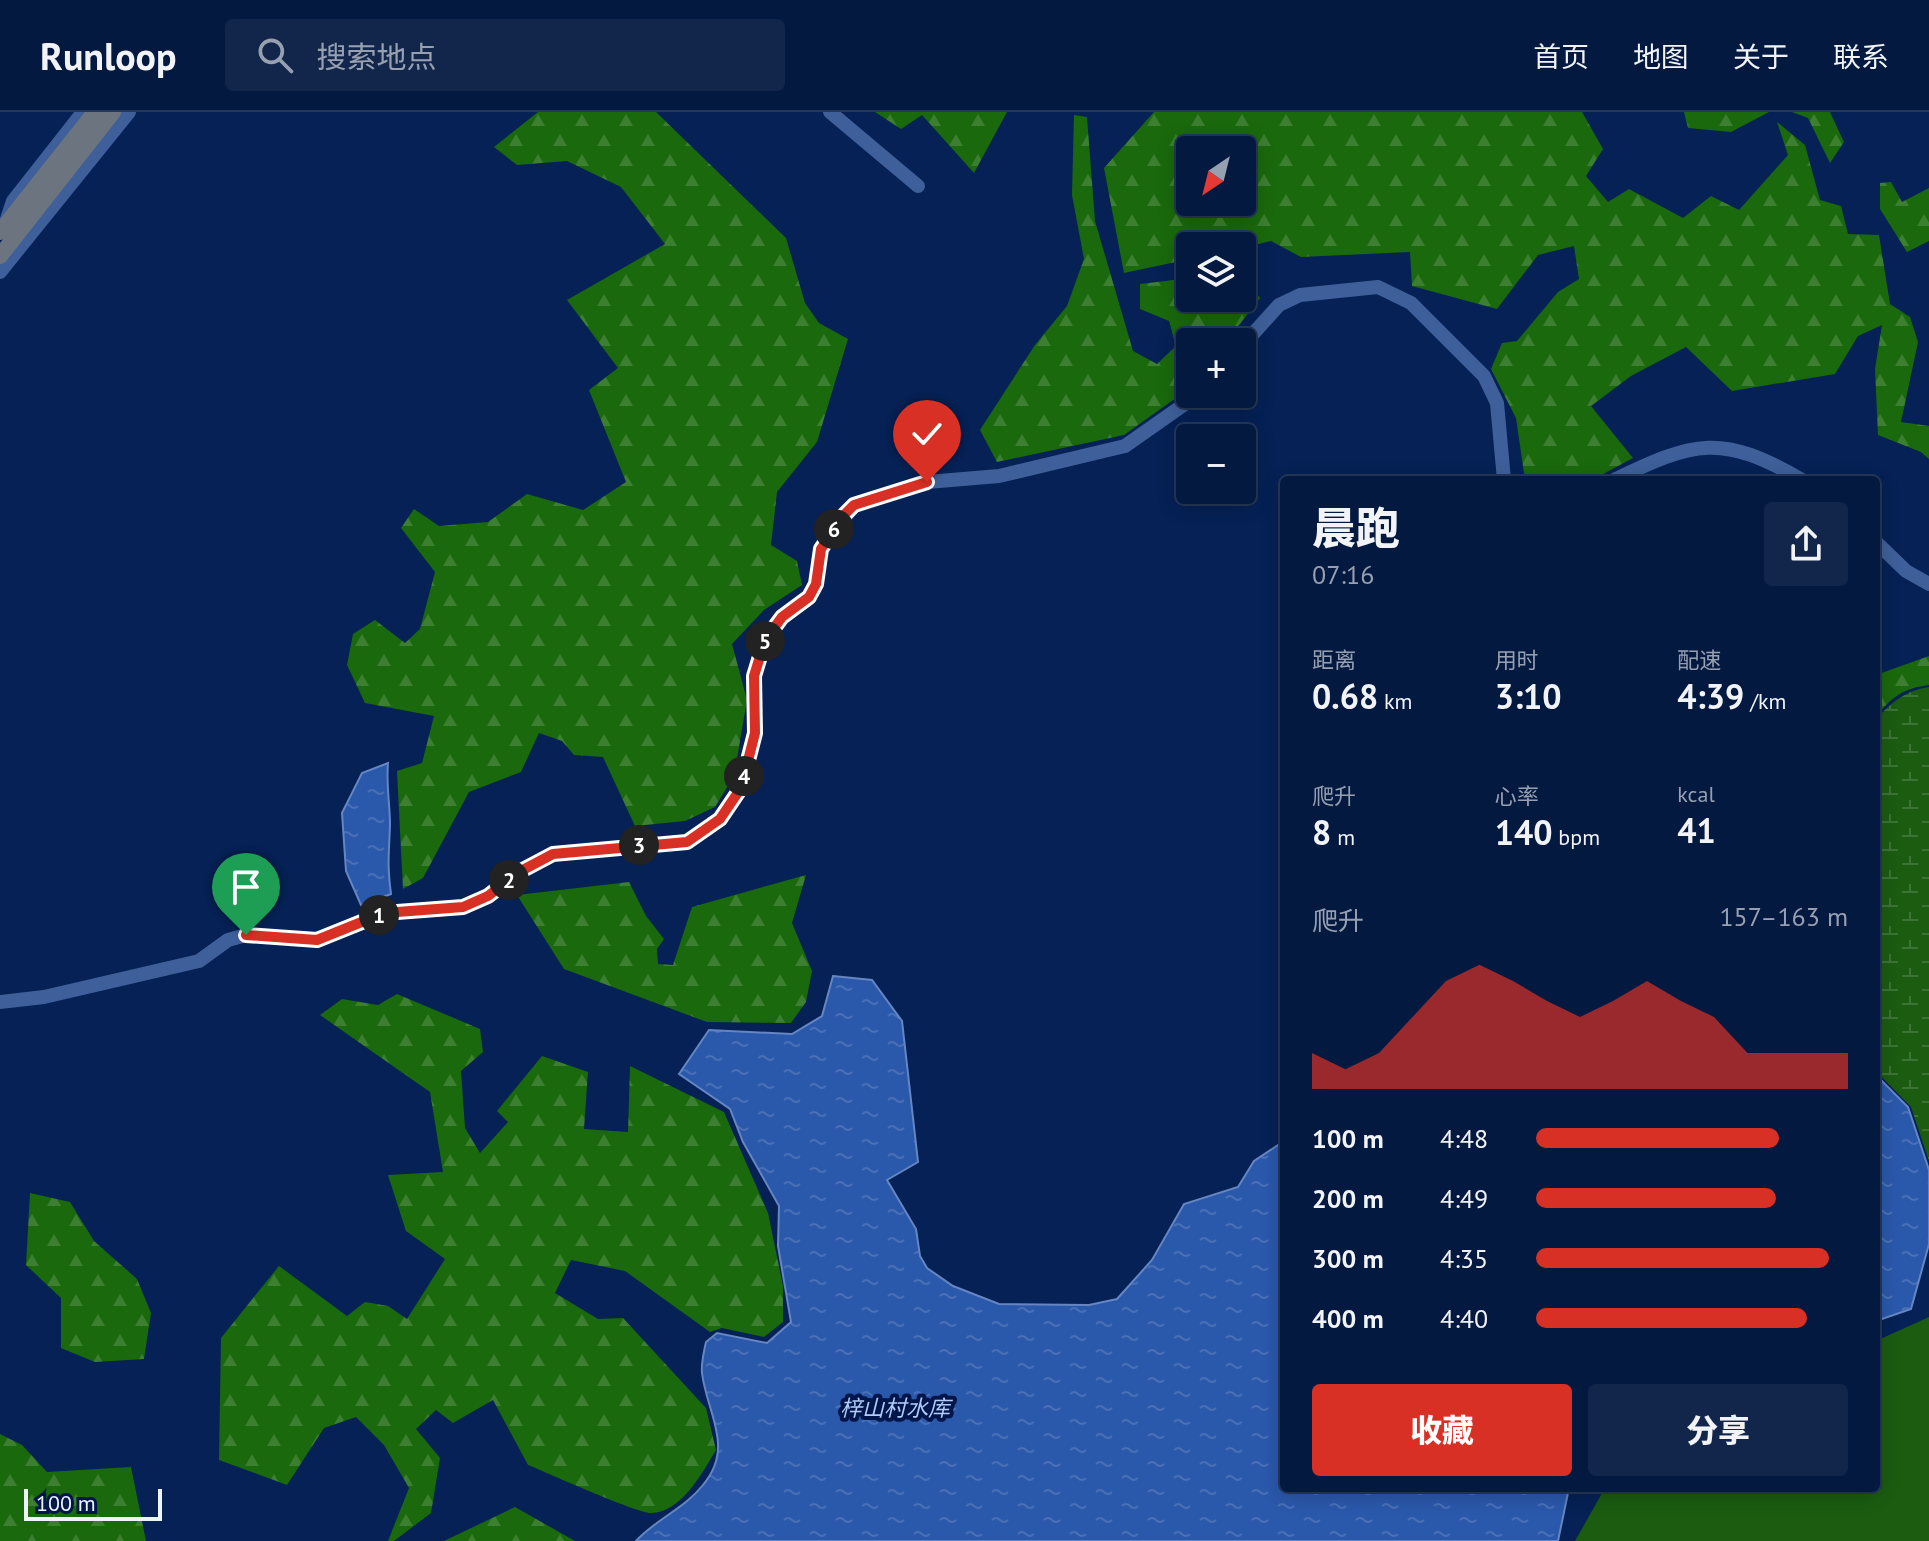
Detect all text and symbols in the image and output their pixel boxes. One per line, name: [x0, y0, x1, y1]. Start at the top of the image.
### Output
search box: [225, 19, 785, 91]
text: Runloop: [40, 31, 177, 80]
icon: search: [253, 33, 297, 77]
text: 搜索地点: [317, 37, 437, 76]
text: 首页: [1533, 38, 1589, 75]
text: 地图: [1633, 38, 1689, 75]
text: 关于: [1733, 38, 1789, 75]
text: 联系: [1833, 38, 1889, 75]
north arrow: [1176, 136, 1256, 216]
map controls: [1176, 136, 1256, 504]
button: layers: [1176, 232, 1256, 312]
button: +: [1176, 328, 1256, 408]
pin: [893, 400, 961, 482]
icon: check: [905, 412, 949, 456]
button: −: [1176, 424, 1256, 504]
text: 晨跑: [1312, 499, 1400, 556]
button: share: [1764, 502, 1848, 586]
pin: 6: [814, 509, 854, 549]
text: 6: [828, 515, 840, 543]
text: 07:16: [1312, 558, 1374, 591]
pin: 5: [745, 621, 785, 661]
text: 5: [759, 627, 771, 655]
text: 距离: [1312, 646, 1356, 674]
text: 用时: [1495, 646, 1539, 674]
text: 配速: [1677, 646, 1721, 674]
text: 0.68: [1312, 674, 1378, 718]
text: 3:10: [1495, 674, 1562, 718]
text: 4:39: [1677, 674, 1744, 718]
text: km: [1378, 687, 1412, 715]
text: /km: [1744, 687, 1786, 715]
pin: 4: [724, 756, 764, 796]
text: 4: [738, 762, 750, 790]
text: kcal: [1677, 780, 1715, 808]
text: 爬升: [1312, 782, 1356, 810]
text: 心率: [1495, 782, 1539, 810]
text: 41: [1677, 808, 1716, 852]
text: 8: [1312, 810, 1331, 854]
text: 140: [1495, 810, 1553, 854]
text: m: [1331, 823, 1355, 851]
text: bpm: [1553, 823, 1600, 851]
pin: 3: [619, 825, 659, 865]
text: 3: [633, 831, 645, 859]
pin: [212, 853, 280, 935]
pin: 2: [489, 860, 529, 900]
icon: arrive: [224, 865, 268, 909]
text: 2: [503, 866, 515, 894]
pin: 1: [359, 895, 399, 935]
text: 157–163 m: [1719, 900, 1848, 933]
text: 1: [373, 901, 385, 929]
text: 爬升: [1312, 904, 1364, 937]
text: 100 m: [1312, 1122, 1384, 1155]
text: 4:48: [1440, 1122, 1488, 1155]
text: 200 m: [1312, 1182, 1384, 1215]
text: 4:49: [1440, 1182, 1488, 1215]
text: 300 m: [1312, 1242, 1384, 1275]
text: 4:35: [1440, 1242, 1488, 1275]
text: 400 m: [1312, 1302, 1384, 1335]
text: 4:40: [1440, 1302, 1488, 1335]
button: 收藏: [1312, 1384, 1572, 1476]
button: 分享: [1588, 1384, 1848, 1476]
water label: 梓山村水库: [840, 1394, 954, 1422]
scale bar: [24, 1485, 162, 1521]
text: 100 m: [36, 1489, 96, 1517]

